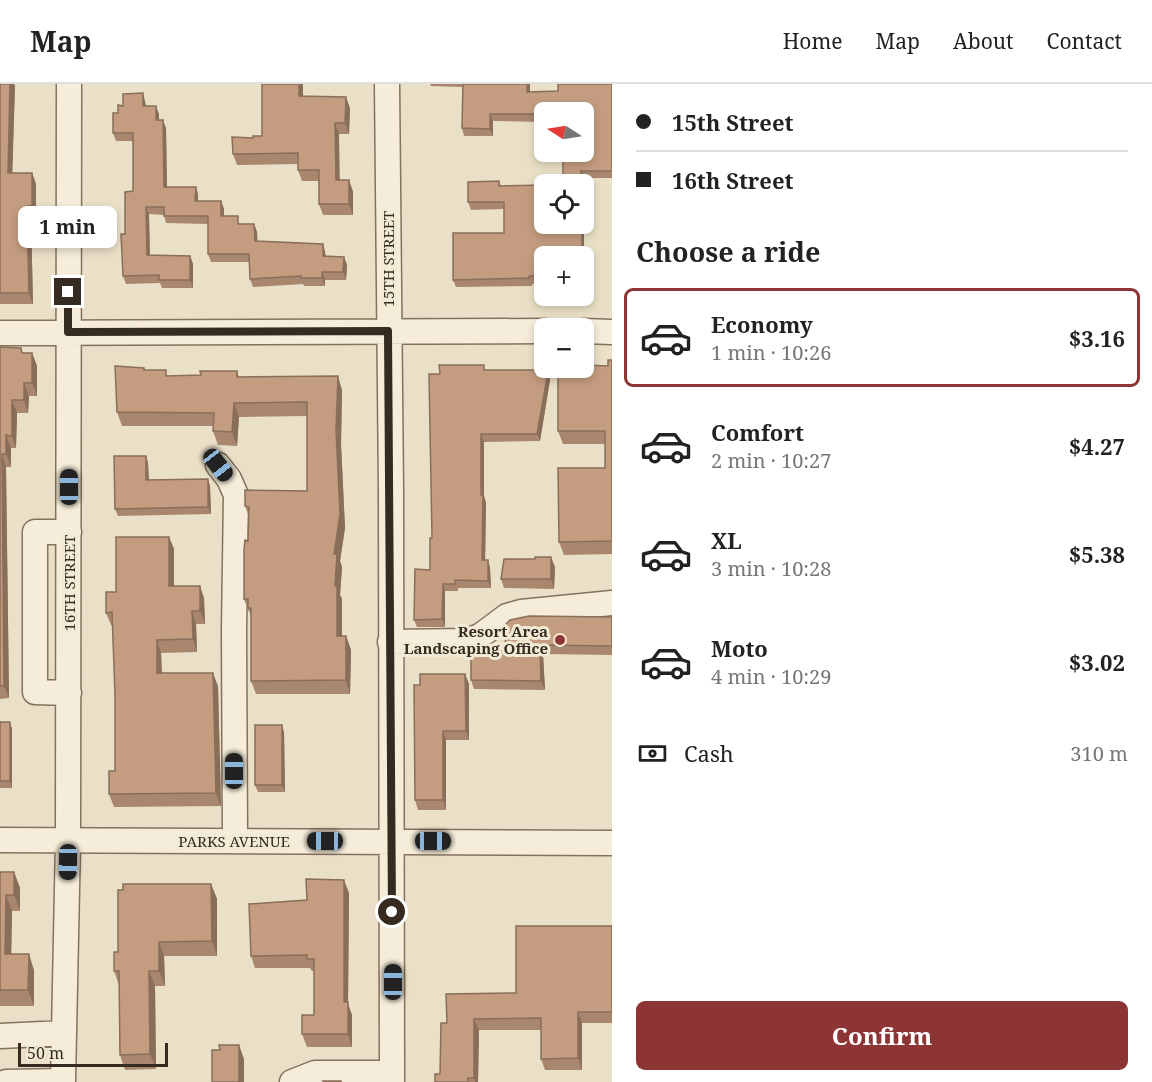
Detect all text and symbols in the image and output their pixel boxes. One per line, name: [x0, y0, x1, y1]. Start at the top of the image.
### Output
text: Map: [30, 22, 92, 60]
text: Home: [783, 27, 843, 55]
text: Map: [876, 27, 920, 55]
text: About: [953, 27, 1014, 55]
text: Contact: [1047, 27, 1122, 55]
north arrow: [534, 102, 594, 162]
map controls: [534, 102, 594, 378]
text: 15th Street: [672, 107, 793, 137]
text: 16th Street: [672, 165, 793, 195]
button: locate: [534, 174, 594, 234]
callout: 1 min: [19, 205, 118, 247]
street label: 15TH STREET: [378, 211, 398, 307]
text: 1 min: [39, 213, 96, 240]
text: Choose a ride: [636, 233, 821, 270]
button: +: [534, 246, 594, 306]
route end: [54, 278, 81, 305]
text: Economy: [711, 309, 813, 339]
icon: car: [639, 311, 693, 365]
button: −: [534, 318, 594, 378]
text: $3.16: [1069, 323, 1125, 353]
text: 1 min · 10:26: [711, 339, 831, 366]
text: Comfort: [711, 417, 804, 447]
icon: car: [639, 419, 693, 473]
text: $4.27: [1069, 431, 1125, 461]
car: [200, 445, 236, 485]
text: 2 min · 10:27: [711, 447, 831, 474]
car: [60, 469, 78, 505]
text: XL: [711, 525, 742, 555]
icon: car: [639, 527, 693, 581]
street label: 16TH STREET: [59, 535, 79, 631]
text: $5.38: [1069, 539, 1125, 569]
text: 3 min · 10:28: [711, 555, 831, 582]
place label: Resort Area Landscaping Office: [404, 621, 548, 658]
marker: Resort Area Landscaping Office: [553, 633, 567, 647]
text: Moto: [711, 633, 768, 663]
icon: car: [639, 635, 693, 689]
text: $3.02: [1069, 647, 1125, 677]
text: 4 min · 10:29: [711, 663, 831, 690]
icon: cash: [636, 737, 669, 770]
text: Cash: [684, 738, 734, 768]
text: 310 m: [1070, 740, 1128, 767]
car: [225, 753, 243, 789]
street label: PARKS AVENUE: [178, 831, 290, 851]
car: [307, 832, 343, 850]
car: [415, 832, 451, 850]
car: [59, 844, 77, 880]
route start: [378, 898, 405, 925]
car: [384, 964, 402, 1000]
button: Confirm: [636, 1001, 1128, 1070]
scale bar: [18, 1040, 168, 1068]
text: 50 m: [27, 1042, 64, 1064]

